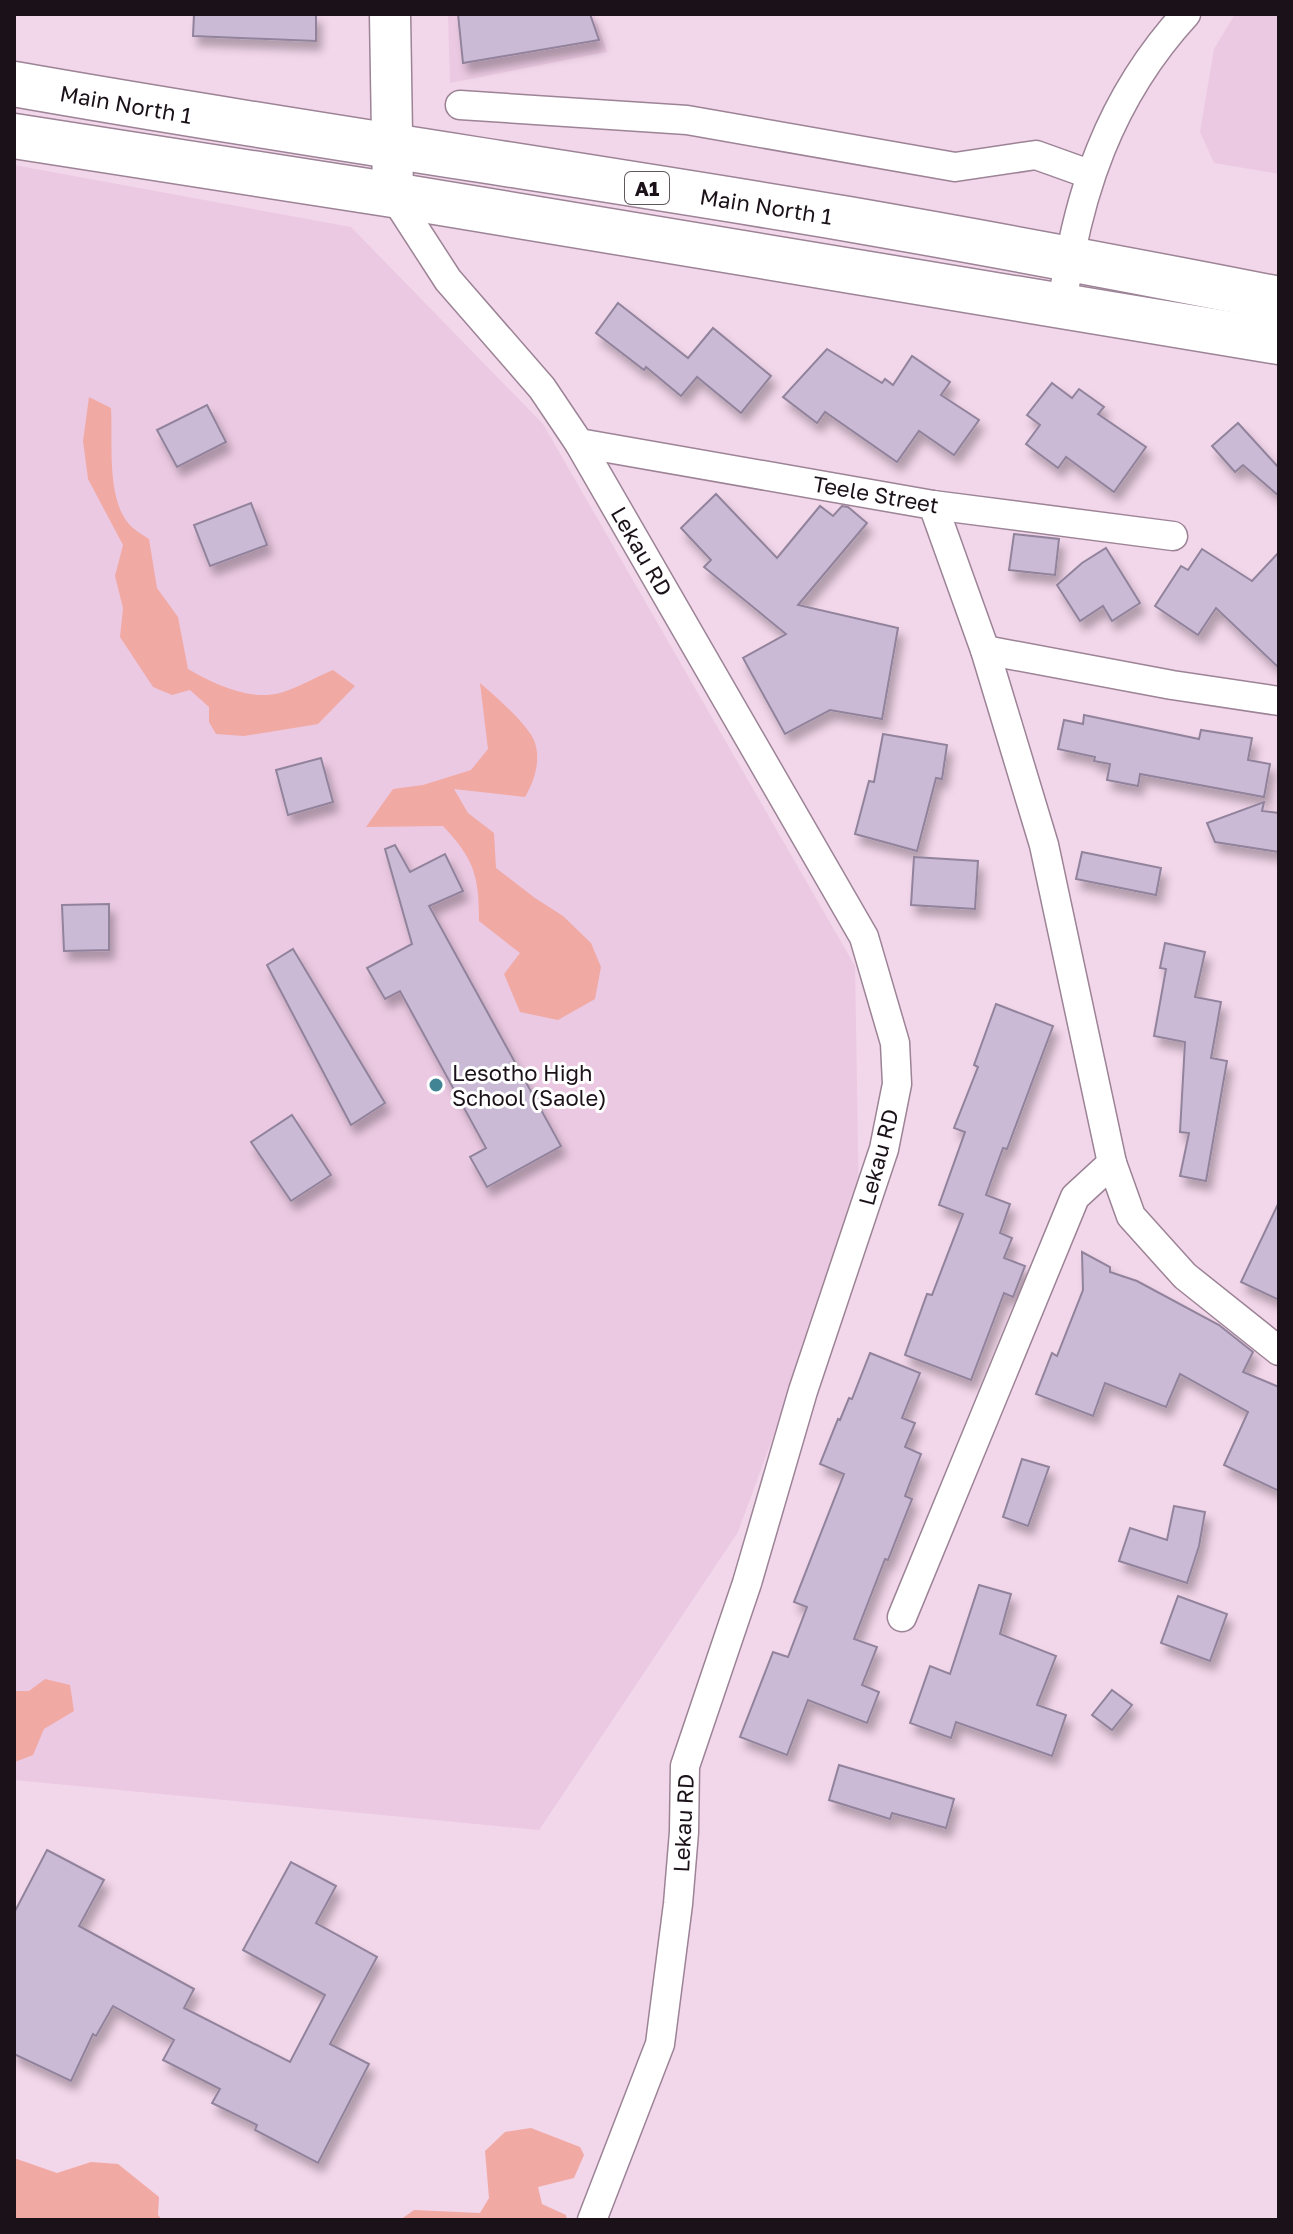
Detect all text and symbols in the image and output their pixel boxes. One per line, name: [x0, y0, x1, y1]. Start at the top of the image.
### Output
street label: Main North 1: [58, 79, 195, 129]
road number: A1: [625, 172, 669, 204]
street label: Main North 1: [698, 182, 834, 230]
street label: Teele Street: [811, 470, 941, 518]
street label: Lekau RD: [606, 501, 678, 601]
place label: Lesotho High School (Saole): [452, 1059, 607, 1111]
marker: Lesotho High School (Saole): [427, 1076, 445, 1094]
street label: Lekau RD: [852, 1106, 904, 1208]
street label: Lekau RD: [667, 1773, 699, 1873]

